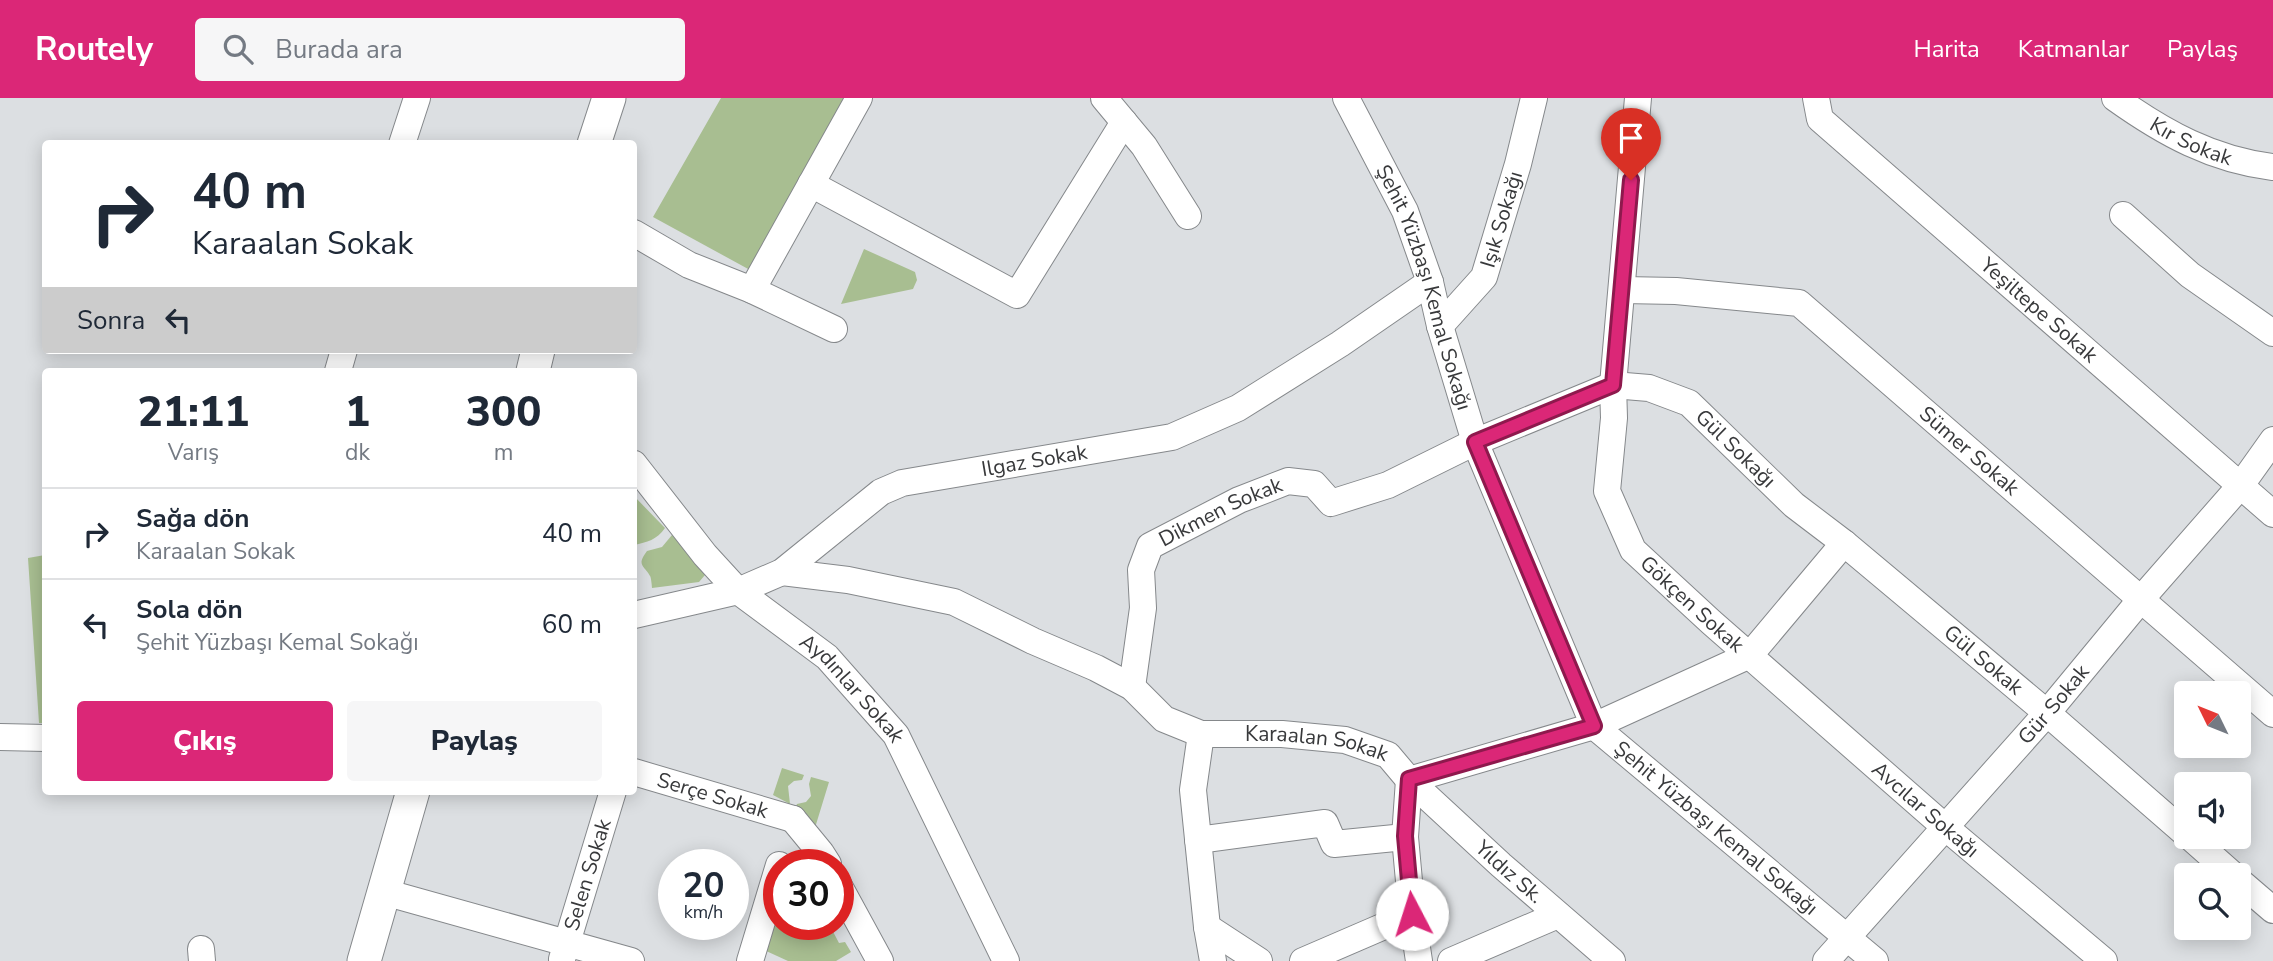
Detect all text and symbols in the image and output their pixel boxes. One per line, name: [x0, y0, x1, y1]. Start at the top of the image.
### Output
search box: [195, 18, 685, 81]
text: Routely: [35, 27, 153, 72]
icon: search: [219, 30, 257, 68]
text: Burada ara: [275, 32, 403, 67]
text: Harita: [1913, 33, 1980, 65]
text: Katmanlar: [2018, 33, 2129, 65]
text: Paylaş: [2167, 33, 2238, 65]
pin: [1601, 108, 1661, 180]
street label: Kır Sokak: [2145, 110, 2236, 172]
icon: arrive: [1612, 119, 1650, 157]
text: 40 m: [192, 158, 307, 225]
street label: Şehit Yüzbaşı Kemal Sokağı: [1369, 160, 1479, 414]
icon: right: [77, 168, 168, 259]
street label: Işık Sokağı: [1474, 168, 1529, 271]
text: Karaalan Sokak: [192, 222, 413, 265]
street label: Yeşiltepe Sokak: [1974, 250, 2104, 369]
icon: left: [159, 301, 197, 339]
text: Sonra: [77, 303, 145, 338]
text: 21:11: [138, 384, 249, 441]
text: 1: [345, 384, 370, 441]
text: 300: [466, 384, 541, 441]
street label: Sümer Sokak: [1913, 400, 2025, 502]
street label: Gül Sokağı: [1689, 403, 1782, 494]
text: Varış: [168, 437, 219, 468]
text: dk: [345, 437, 370, 468]
text: m: [494, 437, 513, 468]
street label: Ilgaz Sokak: [979, 438, 1090, 483]
street label: Dikmen Sokak: [1154, 470, 1287, 553]
text: Sağa dön: [136, 501, 249, 536]
icon: right: [77, 515, 115, 553]
text: 40 m: [542, 516, 602, 551]
text: Karaalan Sokak: [136, 536, 295, 567]
street label: Gökçen Sokak: [1634, 549, 1751, 659]
text: Sola dön: [136, 592, 243, 627]
icon: left: [77, 606, 115, 644]
text: 60 m: [542, 607, 602, 642]
street label: Gül Sokak: [1938, 619, 2029, 701]
text: Şehit Yüzbaşı Kemal Sokağı: [136, 627, 419, 658]
street label: Aydınlar Sokak: [794, 627, 912, 747]
street label: Gür Sokak: [2012, 658, 2096, 750]
north arrow: [2174, 681, 2250, 758]
map controls: [2174, 681, 2251, 940]
button: Çıkış: [77, 701, 333, 781]
button: Paylaş: [347, 701, 602, 781]
street label: Karaalan Sokak: [1245, 720, 1393, 768]
street label: Şehit Yüzbaşı Kemal Sokağı: [1608, 734, 1824, 922]
street label: Avcılar Sokağı: [1866, 755, 1985, 864]
street label: Serçe Sokak: [654, 766, 772, 825]
button: sound: [2174, 772, 2251, 849]
street label: Selen Sokak: [557, 815, 618, 934]
street label: Yıldız Sk.: [1468, 833, 1550, 910]
speed limit sign: 30: [763, 849, 854, 940]
text: 20: [682, 862, 725, 909]
button: search: [2174, 863, 2251, 940]
position arrow: [1375, 877, 1449, 951]
text: km/h: [684, 900, 723, 924]

